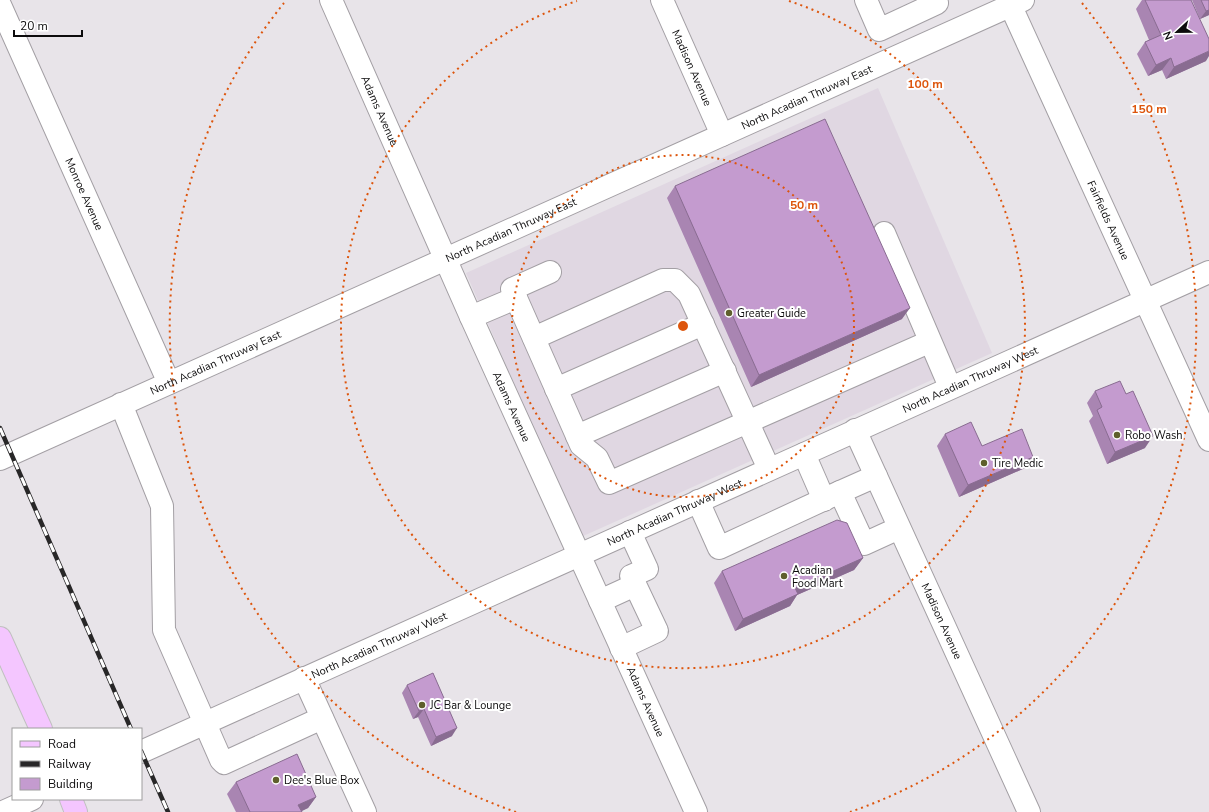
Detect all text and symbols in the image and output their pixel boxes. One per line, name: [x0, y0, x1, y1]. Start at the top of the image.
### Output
scale bar: [14, 12, 82, 38]
north arrow: [1157, 12, 1197, 52]
text: 20 m: [20, 18, 48, 34]
street label: Madison Avenue: [669, 27, 716, 108]
text: N: [1160, 29, 1177, 42]
street label: North Acadian Thruway East: [739, 61, 874, 133]
street label: Adams Avenue: [358, 73, 402, 148]
text: 100 m: [907, 76, 943, 92]
text: 150 m: [1131, 101, 1167, 117]
street label: Monroe Avenue: [62, 155, 107, 233]
street label: Fairfields Avenue: [1084, 178, 1133, 262]
street label: North Acadian Thruway East: [443, 194, 579, 266]
text: 50 m: [790, 197, 818, 213]
place label: Greater Guide: [737, 306, 806, 321]
marker: Greater Guide: [724, 308, 734, 318]
centre of rings: [676, 319, 690, 333]
street label: North Acadian Thruway East: [147, 326, 283, 398]
street label: North Acadian Thruway West: [900, 342, 1040, 416]
street label: Adams Avenue: [489, 369, 534, 444]
place label: Robo Wash: [1125, 428, 1183, 443]
marker: Robo Wash: [1112, 430, 1122, 440]
place label: Tire Medic: [992, 456, 1043, 471]
marker: Tire Medic: [979, 458, 989, 468]
street label: North Acadian Thruway West: [604, 475, 745, 549]
place label: Acadian Food Mart: [792, 563, 843, 591]
marker: Acadian Food Mart: [779, 571, 789, 581]
street label: Madison Avenue: [918, 581, 966, 662]
street label: North Acadian Thruway West: [309, 608, 449, 682]
street label: Adams Avenue: [623, 664, 668, 739]
place label: JC Bar & Lounge: [429, 698, 511, 713]
marker: JC Bar & Lounge: [417, 700, 427, 710]
legend: [12, 728, 142, 800]
text: Road: [48, 736, 76, 752]
text: Railway: [48, 756, 92, 772]
place label: Dee's Blue Box: [284, 773, 359, 788]
marker: Dee's Blue Box: [271, 775, 281, 785]
text: Building: [48, 776, 93, 792]

